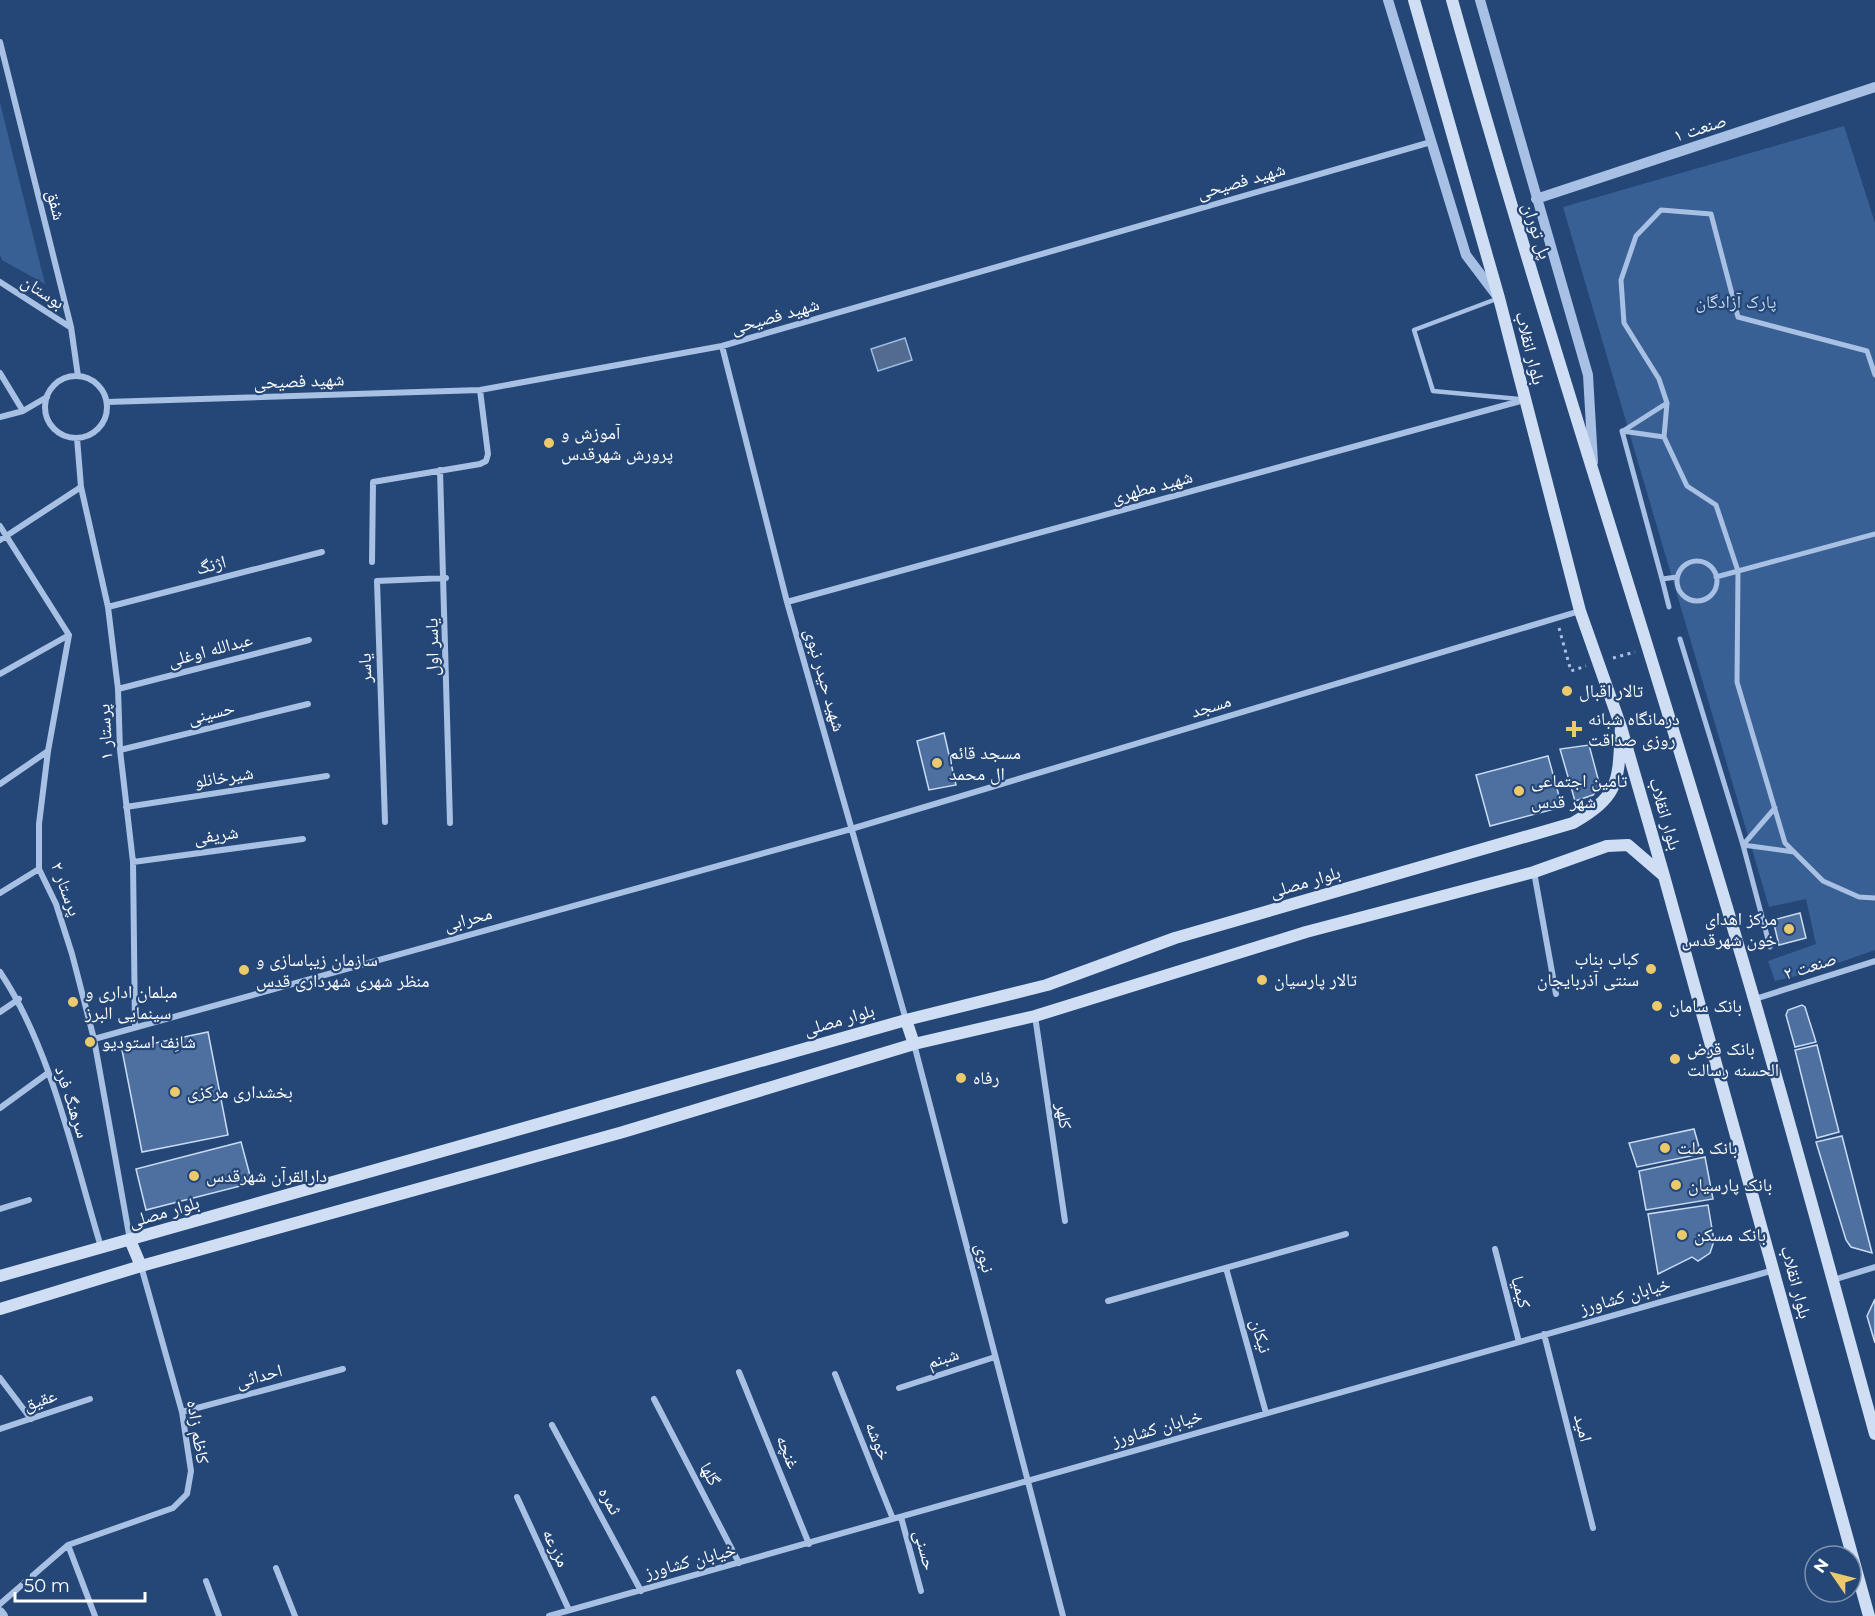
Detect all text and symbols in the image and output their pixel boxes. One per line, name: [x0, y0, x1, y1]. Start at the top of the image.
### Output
street label: صنعت ۱: [1671, 109, 1729, 147]
street label: شهید فصیحی: [1194, 158, 1288, 204]
street label: شفق: [42, 188, 70, 222]
street label: پل توران: [1517, 200, 1556, 262]
street label: بوستان: [17, 270, 69, 314]
park label: پارک آزادگان: [1696, 291, 1776, 313]
street label: شهید فصیحی: [728, 293, 822, 339]
street label: بلوار انقلاب: [1510, 309, 1550, 387]
street label: شهید فصیحی: [253, 368, 345, 394]
place label: آموزش و پرورش شهرقدس: [561, 422, 673, 465]
marker: آموزش و پرورش شهرقدس: [542, 436, 556, 450]
street label: شهید مطهری: [1109, 466, 1195, 508]
street label: اژنگ: [194, 550, 228, 580]
street label: یاسر اول: [420, 618, 444, 676]
street label: شهید حیدر نبوی: [800, 626, 850, 734]
street label: عبدالله اوغلی: [165, 628, 255, 672]
street label: یاسر: [353, 653, 377, 684]
place label: تالار اقبال: [1579, 680, 1643, 702]
marker: تالار اقبال: [1560, 684, 1574, 698]
street label: مسجد: [1188, 690, 1234, 722]
street label: حسینی: [185, 697, 237, 729]
street label: پرستار ۱: [93, 703, 118, 761]
place label: درمانگاه شبانه روزی صداقت: [1588, 708, 1680, 751]
marker: درمانگاه شبانه روزی صداقت: [1565, 720, 1583, 738]
place label: مسجد قائم ال محمد: [949, 742, 1021, 785]
marker: مسجد قائم ال محمد: [930, 756, 944, 770]
street label: شیرخانلو: [193, 761, 255, 793]
place label: تامین اجتماعی شهر قدس: [1531, 770, 1627, 813]
street label: بلوار انقلاب: [1644, 775, 1686, 853]
marker: تامین اجتماعی شهر قدس: [1512, 784, 1526, 798]
street label: شریفی: [192, 821, 240, 849]
street label: پرستار ۲: [46, 859, 86, 919]
street label: بلوار مصلی: [1267, 861, 1343, 903]
street label: محرابی: [441, 902, 495, 936]
place label: مرکز اهدای خون شهرقدس: [1682, 908, 1777, 951]
marker: مرکز اهدای خون شهرقدس: [1782, 922, 1796, 936]
street label: صنعت ۲: [1781, 947, 1839, 985]
place label: کباب بناب سنتی آذربایجان: [1537, 948, 1640, 991]
place label: سازمان زیباسازی و منظر شهری شهرداری قدس: [256, 949, 429, 992]
marker: کباب بناب سنتی آذربایجان: [1644, 962, 1658, 976]
marker: سازمان زیباسازی و منظر شهری شهرداری قدس: [237, 963, 251, 977]
place label: تالار پارسیان: [1274, 969, 1357, 991]
marker: تالار پارسیان: [1255, 973, 1269, 987]
place label: مبلمان اداری و سینمایی البرز: [84, 981, 177, 1024]
marker: مبلمان اداری و سینمایی البرز: [66, 995, 80, 1009]
place label: بانک سامان: [1669, 995, 1742, 1017]
street label: بلوار مصلی: [801, 999, 877, 1041]
marker: بانک سامان: [1650, 999, 1664, 1013]
place label: شانِف استودیو: [102, 1031, 196, 1053]
marker: شانِف استودیو: [83, 1035, 97, 1049]
place label: بانک قرض الحسنه رسالت: [1687, 1038, 1779, 1081]
marker: بانک قرض الحسنه رسالت: [1668, 1052, 1682, 1066]
street label: سرهنگ فرد: [50, 1063, 94, 1141]
place label: رفاه: [973, 1067, 999, 1089]
marker: رفاه: [954, 1071, 968, 1085]
place label: بخشداری مرکزی: [187, 1081, 293, 1103]
marker: بخشداری مرکزی: [168, 1085, 182, 1099]
street label: کلهر: [1051, 1101, 1077, 1131]
place label: بانک ملت: [1677, 1137, 1738, 1159]
marker: بانک ملت: [1658, 1141, 1672, 1155]
place label: دارالقرآن شهرقدس: [206, 1165, 327, 1187]
marker: دارالقرآن شهرقدس: [187, 1169, 201, 1183]
place label: بانک پارسیان: [1688, 1174, 1772, 1196]
marker: بانک پارسیان: [1669, 1178, 1683, 1192]
street label: بلوار مصلی: [126, 1191, 202, 1233]
place label: بانک مسکن: [1694, 1224, 1766, 1246]
marker: بانک مسکن: [1675, 1228, 1689, 1242]
street label: نبوی: [971, 1241, 999, 1275]
street label: بلوار انقلاب: [1776, 1243, 1816, 1321]
street label: خیابان کشاورز: [1576, 1273, 1673, 1320]
street label: کیمیا: [1506, 1274, 1536, 1311]
street label: نیکان: [1246, 1316, 1276, 1356]
street label: شبنم: [924, 1343, 962, 1374]
street label: احداثی: [233, 1359, 285, 1393]
street label: عقیق: [20, 1384, 60, 1416]
street label: کاظم زاده: [181, 1399, 214, 1466]
street label: خیابان کشاورز: [1108, 1405, 1205, 1452]
street label: امید: [1569, 1412, 1597, 1444]
street label: خوشه: [860, 1418, 896, 1464]
street label: غنچه: [771, 1432, 805, 1472]
street label: گلها: [695, 1459, 725, 1490]
street label: ثمره: [594, 1483, 626, 1519]
street label: مزرعه: [538, 1525, 574, 1571]
street label: حسنی: [909, 1527, 941, 1573]
street label: خیابان کشاورز: [641, 1538, 738, 1584]
north arrow: [1803, 1544, 1863, 1604]
text: N: [1810, 1555, 1833, 1576]
scale bar: [15, 1565, 146, 1603]
text: 50 m: [24, 1575, 70, 1597]

